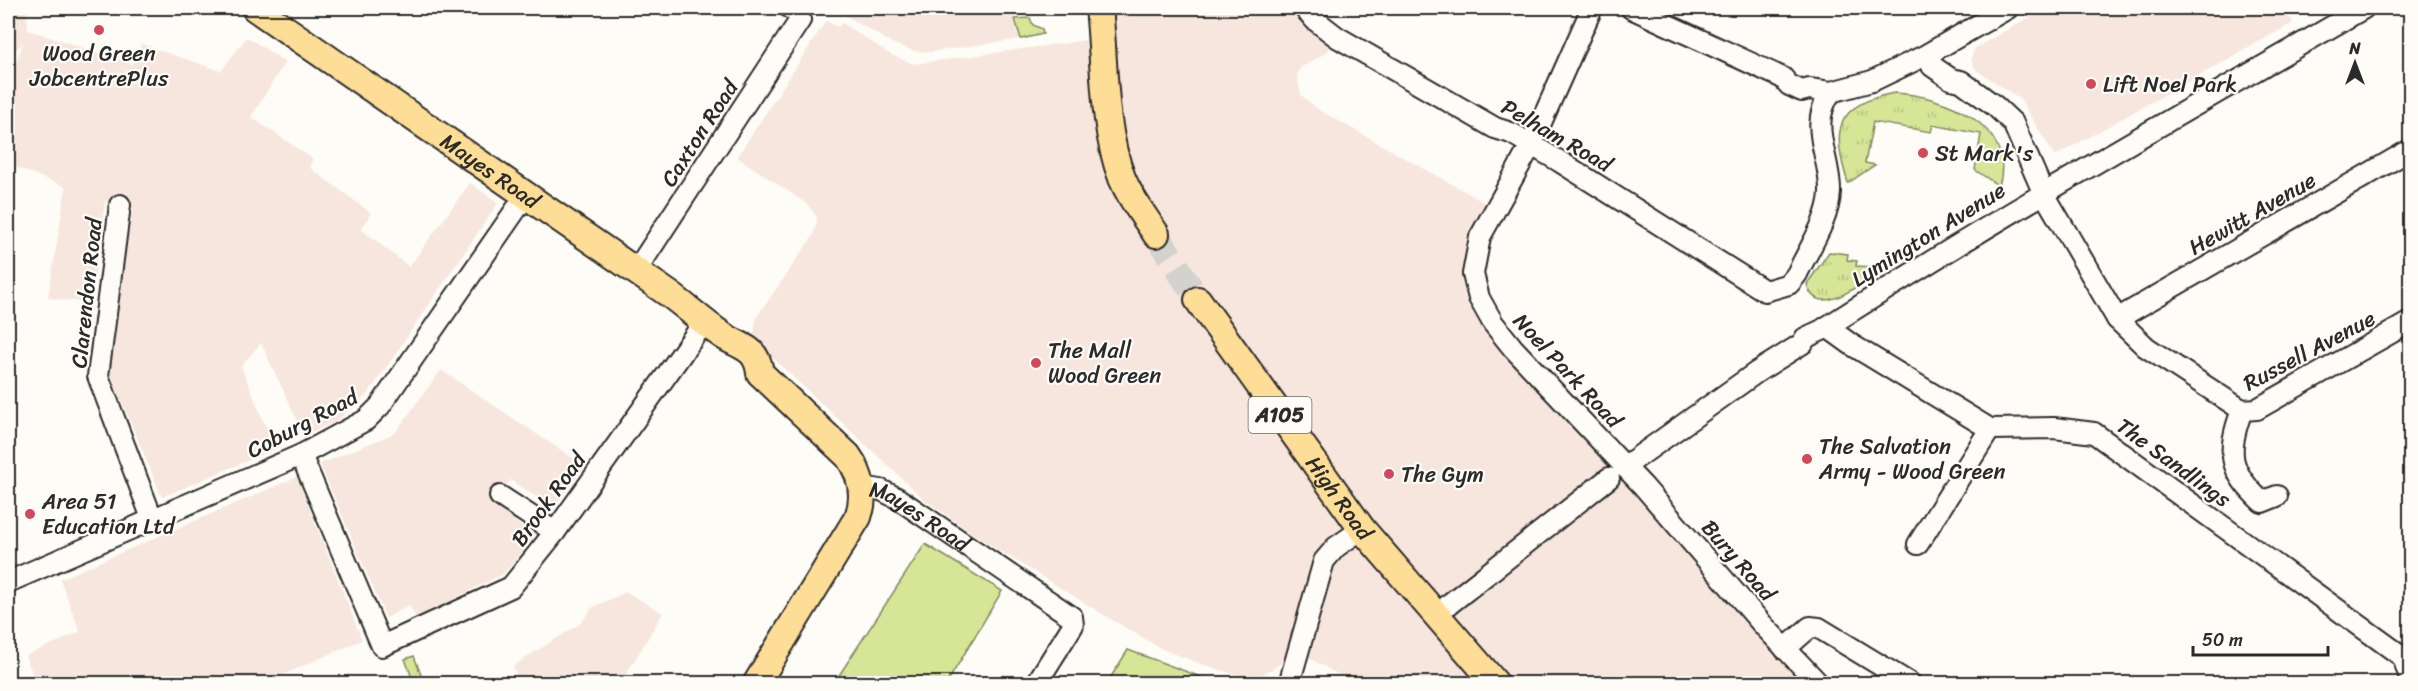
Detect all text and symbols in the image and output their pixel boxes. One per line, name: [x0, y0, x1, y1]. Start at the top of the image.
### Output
marker: Wood Green JobcentrePlus: [92, 23, 106, 37]
north arrow: [2325, 33, 2385, 93]
place label: Wood Green JobcentrePlus: [29, 34, 169, 98]
text: N: [2348, 34, 2361, 63]
place label: Lift Noel Park: [2103, 65, 2237, 104]
street label: Caxton Road: [650, 71, 750, 195]
marker: Lift Noel Park: [2084, 77, 2098, 91]
street label: Pelham Road: [1494, 88, 1621, 184]
street label: Mayes Road: [432, 122, 549, 220]
place label: St Mark's: [1935, 134, 2034, 173]
marker: St Mark's: [1916, 146, 1930, 160]
street label: Hewitt Avenue: [2181, 161, 2324, 266]
street label: Lymington Avenue: [1843, 171, 2013, 298]
street label: Clarendon Road: [59, 215, 114, 370]
street label: Russell Avenue: [2236, 299, 2383, 402]
street label: Noel Park Road: [1503, 303, 1633, 438]
place label: The Mall Wood Green: [1048, 331, 1161, 395]
marker: The Mall Wood Green: [1029, 356, 1043, 370]
street label: Coburg Road: [239, 377, 366, 469]
road number: A105: [1248, 397, 1312, 433]
street label: The Sandlings: [2108, 407, 2240, 518]
place label: The Salvation Army - Wood Green: [1818, 427, 2006, 491]
street label: Brook Road: [500, 442, 597, 555]
street label: High Road: [1295, 447, 1384, 551]
marker: The Salvation Army - Wood Green: [1800, 452, 1814, 466]
place label: The Gym: [1401, 455, 1484, 494]
marker: The Gym: [1382, 467, 1396, 481]
street label: Mayes Road: [867, 470, 979, 563]
place label: Area 51 Education Ltd: [41, 482, 176, 546]
marker: Area 51 Education Ltd: [23, 507, 37, 521]
street label: Bury Road: [1691, 510, 1787, 612]
scale bar: [2193, 619, 2328, 657]
text: 50 m: [2202, 624, 2243, 656]

